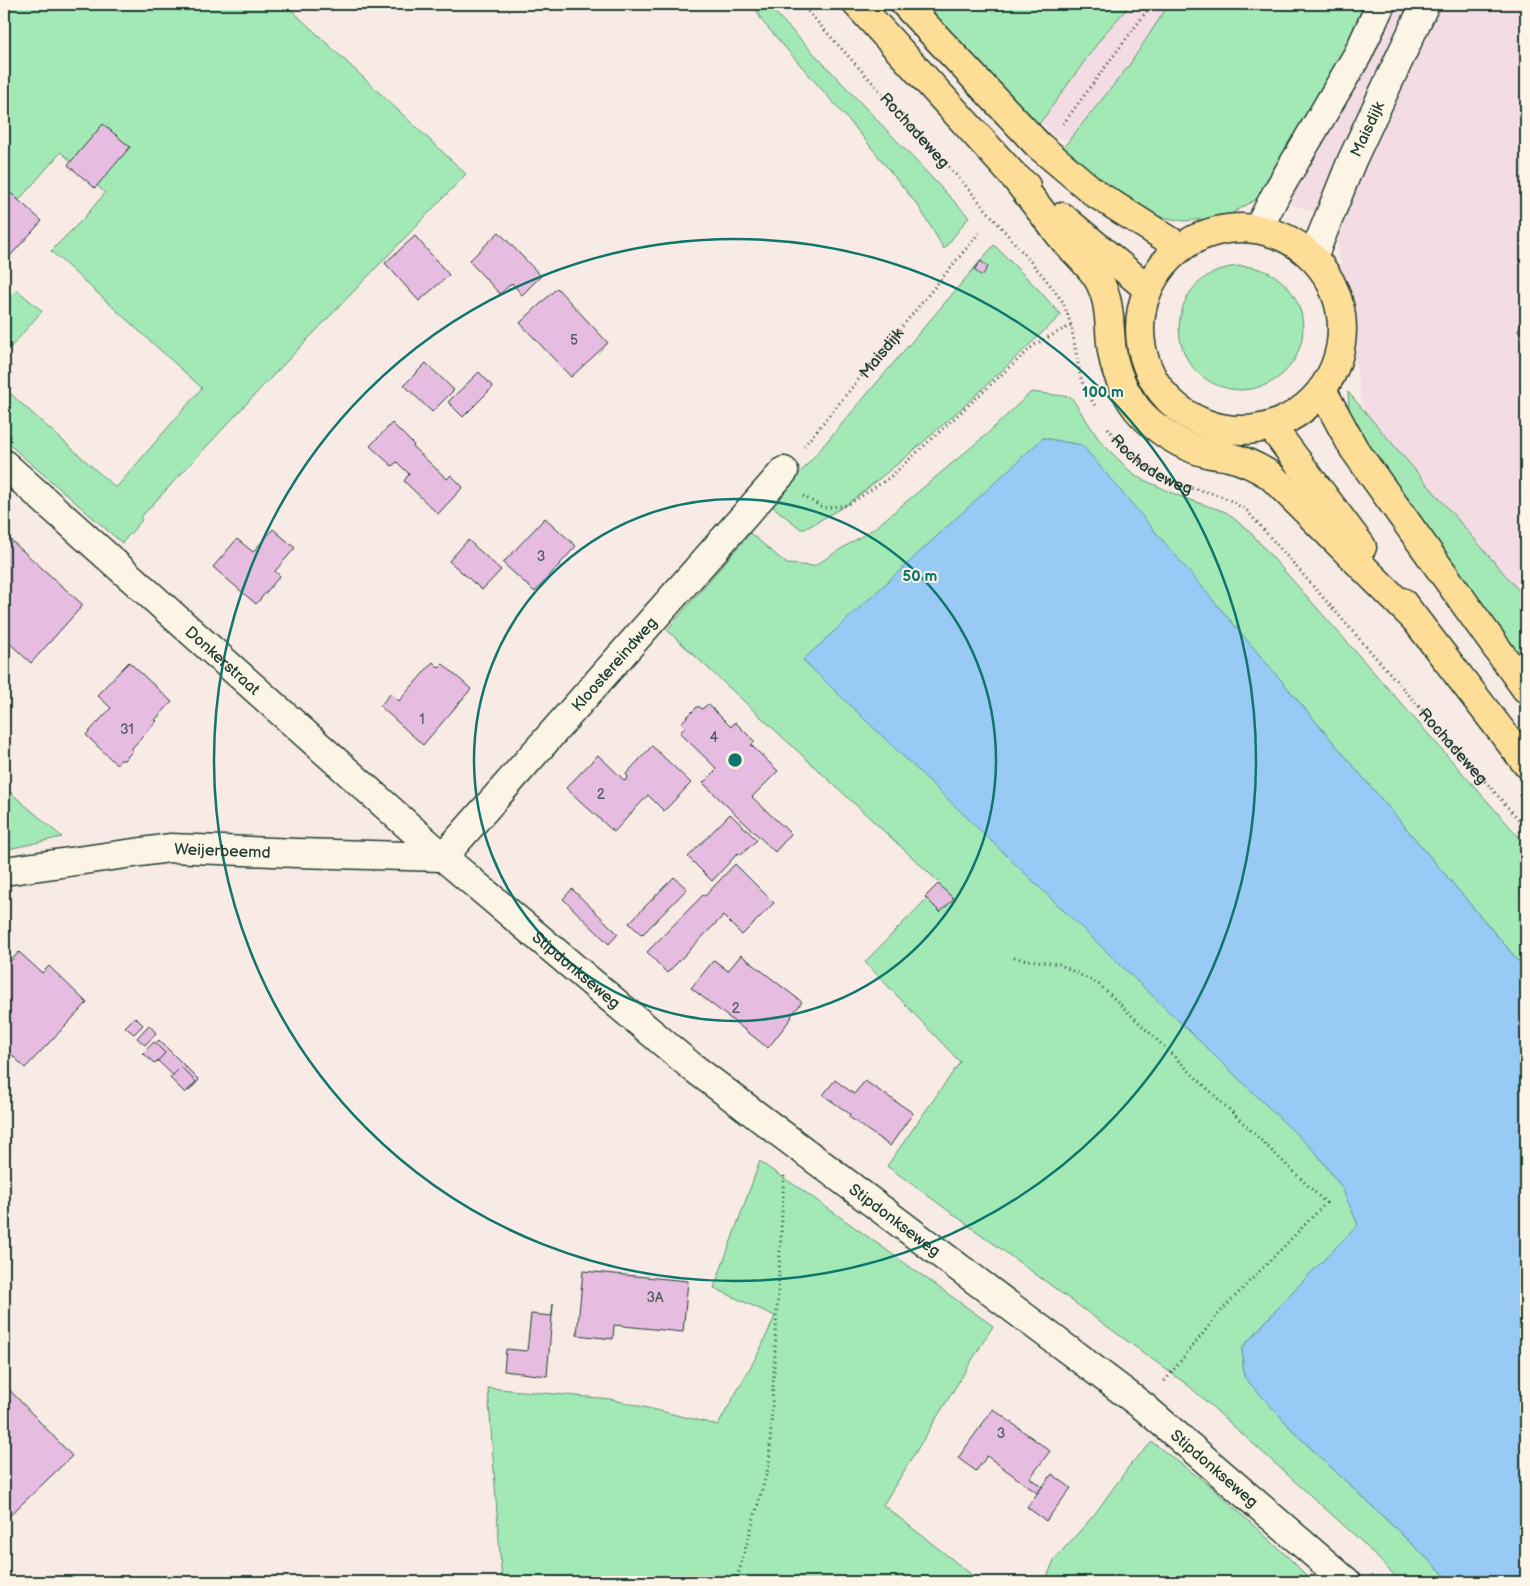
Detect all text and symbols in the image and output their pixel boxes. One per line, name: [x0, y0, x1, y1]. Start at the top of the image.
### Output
street label: Rochadeweg: [875, 89, 953, 172]
street label: Maisdijk: [1347, 98, 1389, 160]
street label: Maisdijk: [856, 324, 908, 382]
house number: 5: [570, 332, 578, 349]
text: 100 m: [1082, 383, 1124, 402]
street label: Rochadeweg: [1106, 431, 1194, 499]
house number: 3: [537, 548, 545, 565]
text: 50 m: [903, 567, 938, 586]
street label: Kloostereindweg: [568, 614, 662, 716]
street label: Donkerstraat: [181, 623, 263, 700]
street label: Rochadeweg: [1414, 705, 1491, 789]
house number: 1: [419, 711, 425, 728]
house number: 31: [120, 721, 134, 738]
house number: 4: [710, 729, 719, 746]
centre of rings: [726, 751, 744, 769]
house number: 2: [597, 786, 606, 803]
street label: Weijerbeemd: [174, 840, 271, 863]
street label: Stipdonkseweg: [528, 928, 624, 1013]
house number: 2: [732, 1000, 741, 1017]
street label: Stipdonkseweg: [845, 1180, 944, 1261]
house number: 3A: [646, 1289, 664, 1306]
house number: 3: [997, 1425, 1005, 1442]
street label: Stipdonkseweg: [1166, 1426, 1262, 1512]

